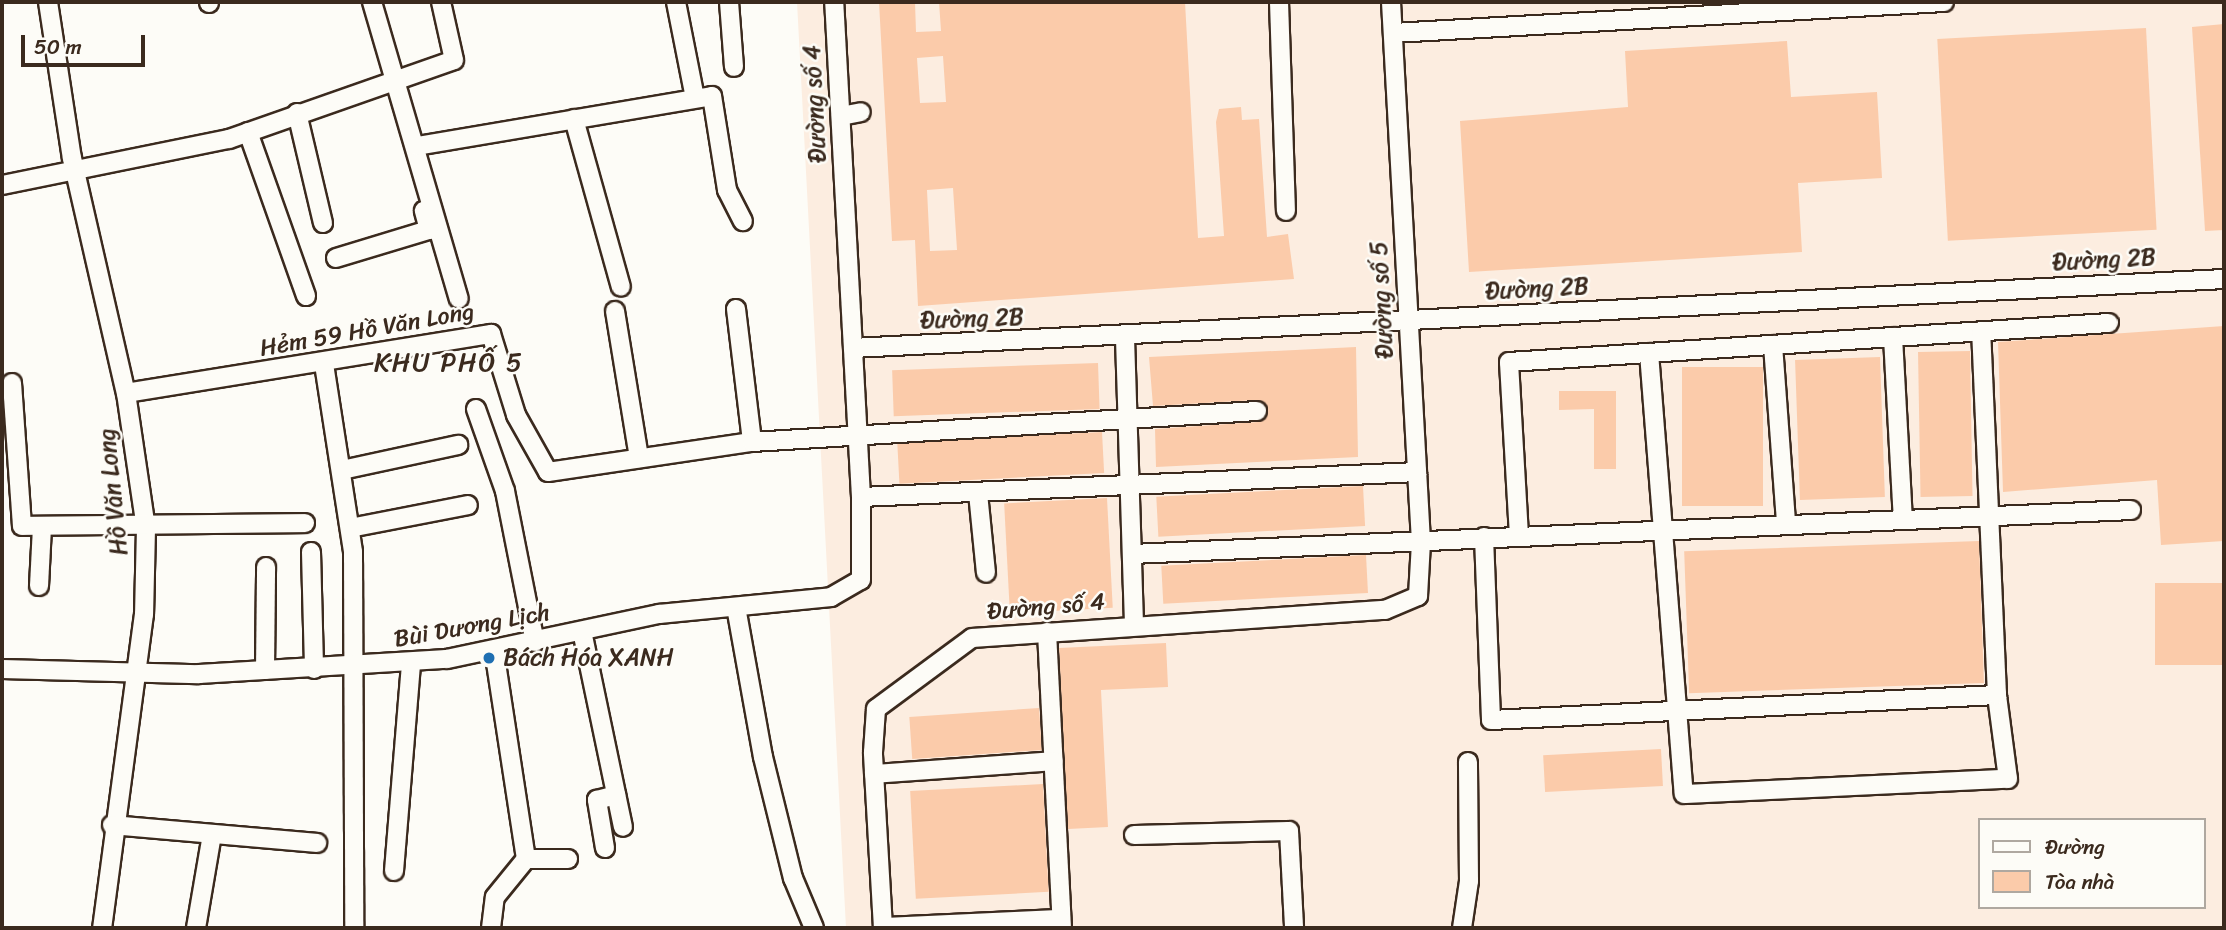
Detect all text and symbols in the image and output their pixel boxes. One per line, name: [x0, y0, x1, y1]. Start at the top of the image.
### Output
scale bar: [24, 21, 149, 65]
text: 50 m: [34, 28, 82, 66]
street label: Đường số 4: [798, 44, 832, 164]
street label: Đường số 5: [1365, 240, 1399, 360]
street label: Đường 2B: [2051, 243, 2157, 277]
street label: Đường 2B: [1484, 272, 1590, 306]
street label: Hẻm 59 Hồ Văn Long: [258, 297, 476, 363]
street label: Đường 2B: [920, 303, 1024, 335]
district label: KHU PHỐ 5: [375, 347, 523, 379]
street label: Hồ Văn Long: [92, 427, 134, 557]
street label: Đường số 4: [985, 587, 1107, 627]
street label: Bùi Dương Lịch: [392, 598, 552, 654]
place label: Bách Hóa XANH: [503, 644, 672, 672]
marker: Bách Hóa XANH: [481, 650, 497, 666]
legend: [1978, 818, 2205, 909]
text: Đường: [2045, 828, 2105, 866]
text: Tòa nhà: [2045, 863, 2114, 901]

